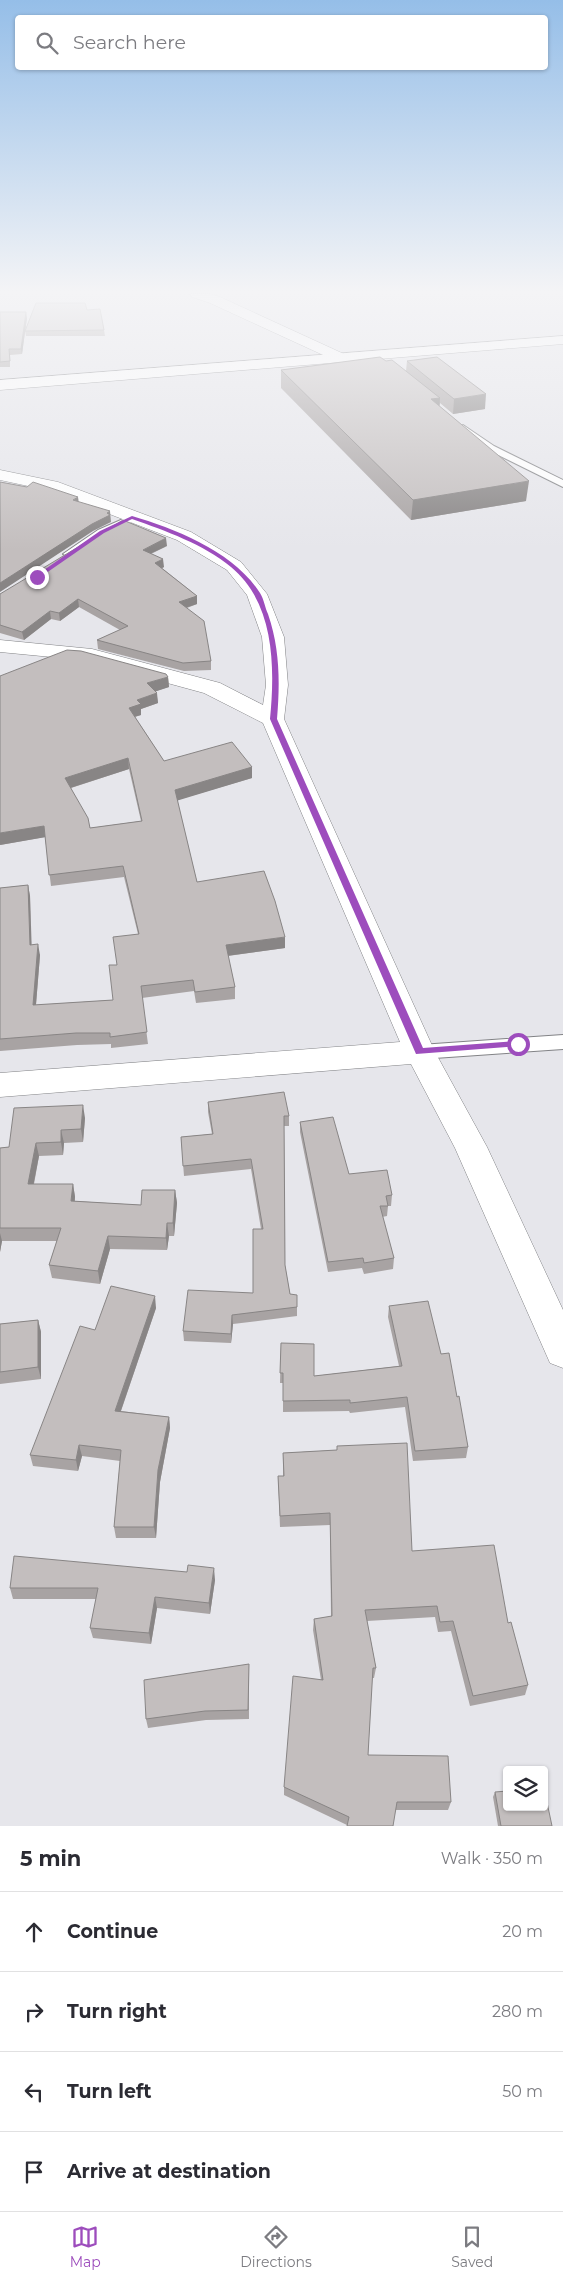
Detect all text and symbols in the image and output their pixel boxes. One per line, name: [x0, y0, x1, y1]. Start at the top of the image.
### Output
search box: [15, 15, 548, 70]
icon: search: [33, 29, 61, 57]
text: Search here: [73, 31, 186, 54]
route end: [26, 566, 49, 589]
route start: [507, 1033, 530, 1056]
map controls: [503, 1766, 548, 1811]
button: layers: [503, 1766, 548, 1811]
text: 5 min: [20, 1846, 81, 1871]
text: Walk · 350 m: [441, 1849, 543, 1868]
icon: ahead: [20, 1918, 48, 1946]
text: Continue: [67, 1920, 158, 1943]
text: 20 m: [502, 1922, 543, 1941]
icon: right: [20, 1998, 48, 2026]
text: Turn right: [67, 2000, 167, 2023]
text: 280 m: [492, 2002, 543, 2021]
icon: left: [20, 2078, 48, 2106]
text: Turn left: [67, 2080, 152, 2103]
text: 50 m: [502, 2082, 543, 2101]
icon: arrive: [20, 2158, 48, 2186]
text: Arrive at destination: [67, 2160, 271, 2183]
tab: Map: [70, 2223, 101, 2271]
tab: Directions: [240, 2223, 312, 2271]
tab: Saved: [451, 2223, 493, 2271]

